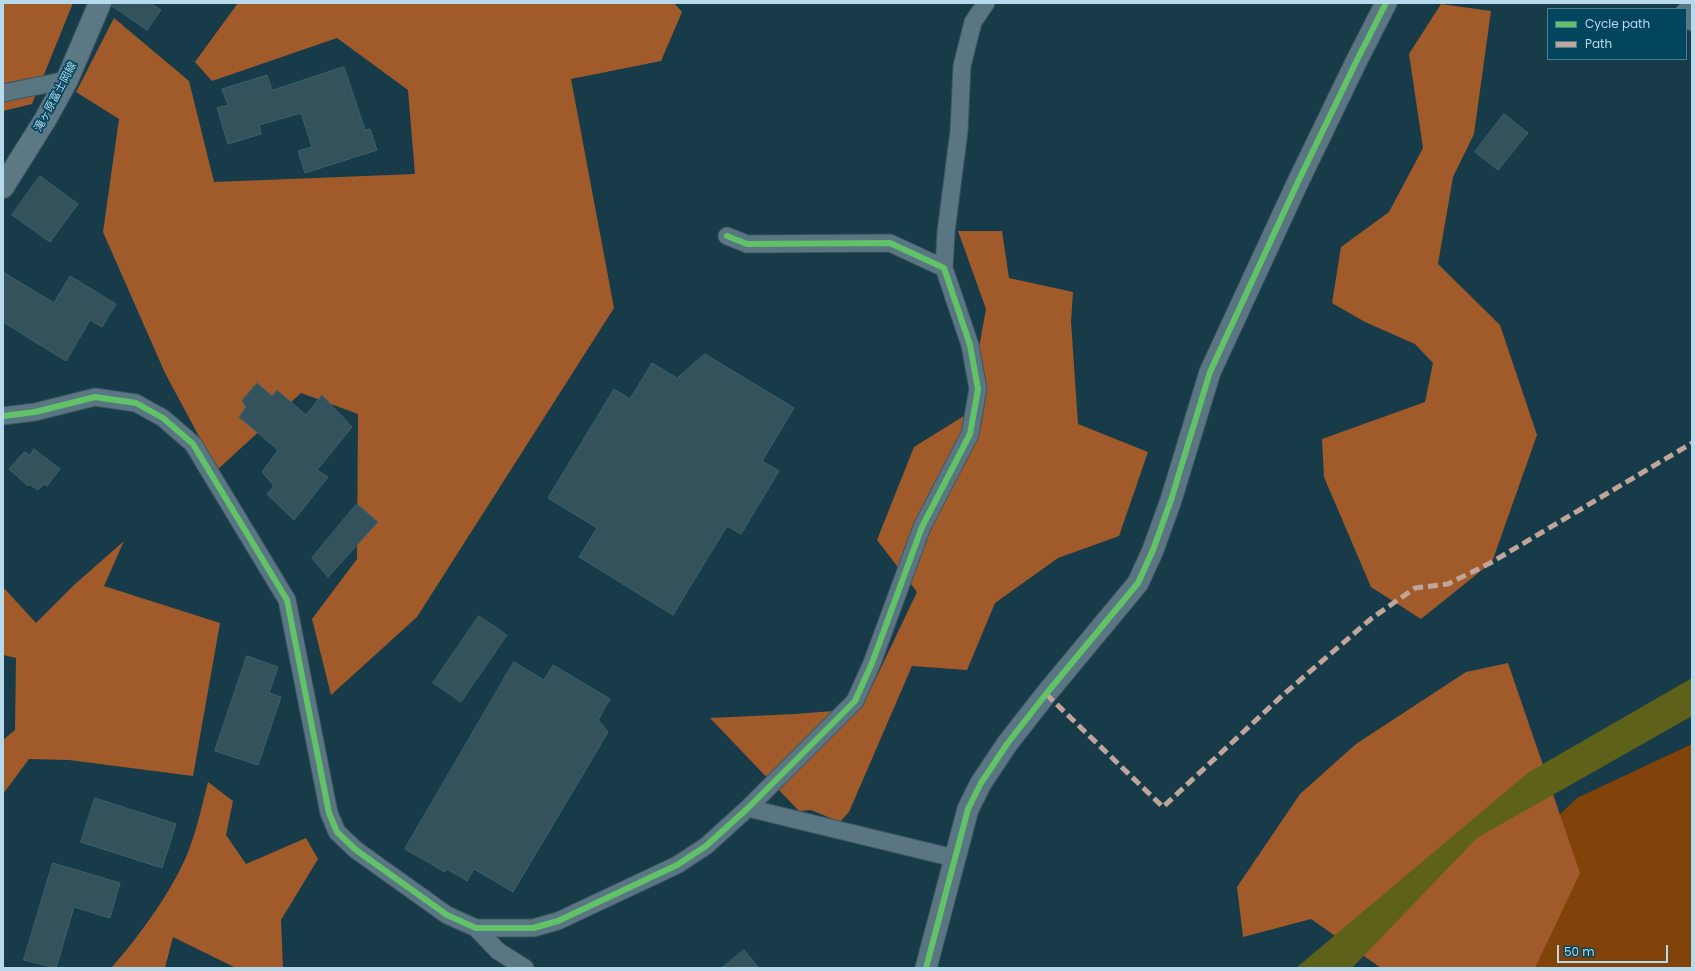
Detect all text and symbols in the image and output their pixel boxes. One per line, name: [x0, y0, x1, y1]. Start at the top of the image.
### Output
legend: [1547, 8, 1687, 60]
text: Cycle path: [1585, 15, 1650, 32]
text: Path: [1585, 35, 1612, 52]
street label: 滝ヶ原富士岡線: [32, 60, 80, 134]
scale bar: [1559, 937, 1670, 963]
text: 50 m: [1564, 943, 1595, 960]

